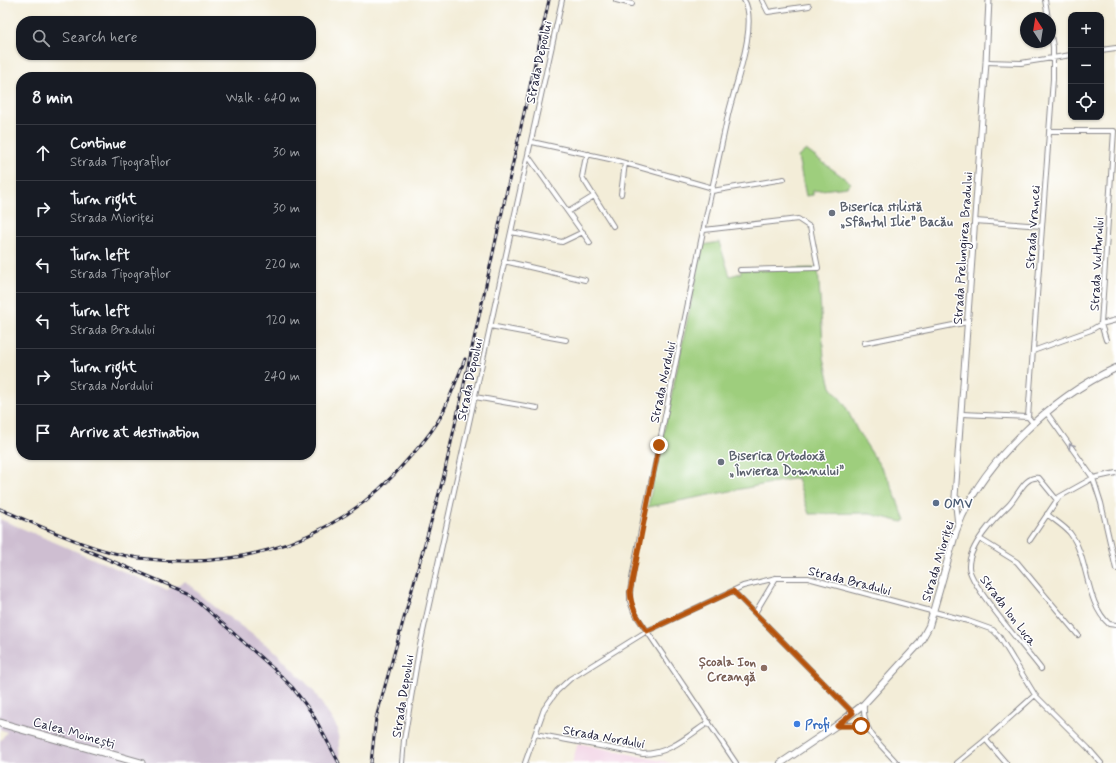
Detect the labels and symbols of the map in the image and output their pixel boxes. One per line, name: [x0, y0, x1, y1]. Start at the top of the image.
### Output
north arrow: [1020, 12, 1056, 48]
street label: Strada Depoului: [522, 19, 557, 105]
street label: Strada Prelungirea Bradului: [950, 171, 978, 325]
street label: Strada Vrancei: [1022, 185, 1045, 270]
place label: Biserica stilistă „Sfântul Ilie” Bacău: [840, 199, 953, 231]
marker: Biserica stilistă „Sfântul Ilie” Bacău: [827, 208, 837, 218]
street label: Strada Vulturului: [1087, 217, 1108, 311]
street label: Strada Depoului: [453, 336, 488, 422]
street label: Strada Nordului: [647, 340, 680, 425]
route end: [650, 436, 668, 454]
one-way arrow: [1068, 443, 1076, 450]
place label: Biserica Ortodoxă „Învierea Domnului”: [729, 448, 844, 480]
marker: Biserica Ortodoxă „Învierea Domnului”: [716, 457, 726, 467]
place label: OMV: [944, 496, 973, 513]
marker: OMV: [931, 498, 941, 508]
street label: Strada Mioriței: [918, 519, 959, 604]
street label: Strada Bradului: [806, 563, 893, 600]
street label: Strada Ion Luca: [976, 572, 1040, 650]
street label: Strada Depoului: [389, 653, 418, 739]
place label: Școala Ion Creangă: [699, 654, 756, 687]
marker: Școala Ion Creangă: [759, 663, 769, 673]
street label: Calea Moinești: [31, 714, 116, 753]
place label: Profi: [805, 717, 830, 734]
route start: [852, 717, 870, 735]
marker: Profi: [792, 719, 802, 729]
street label: Strada Nordului: [561, 722, 646, 753]

